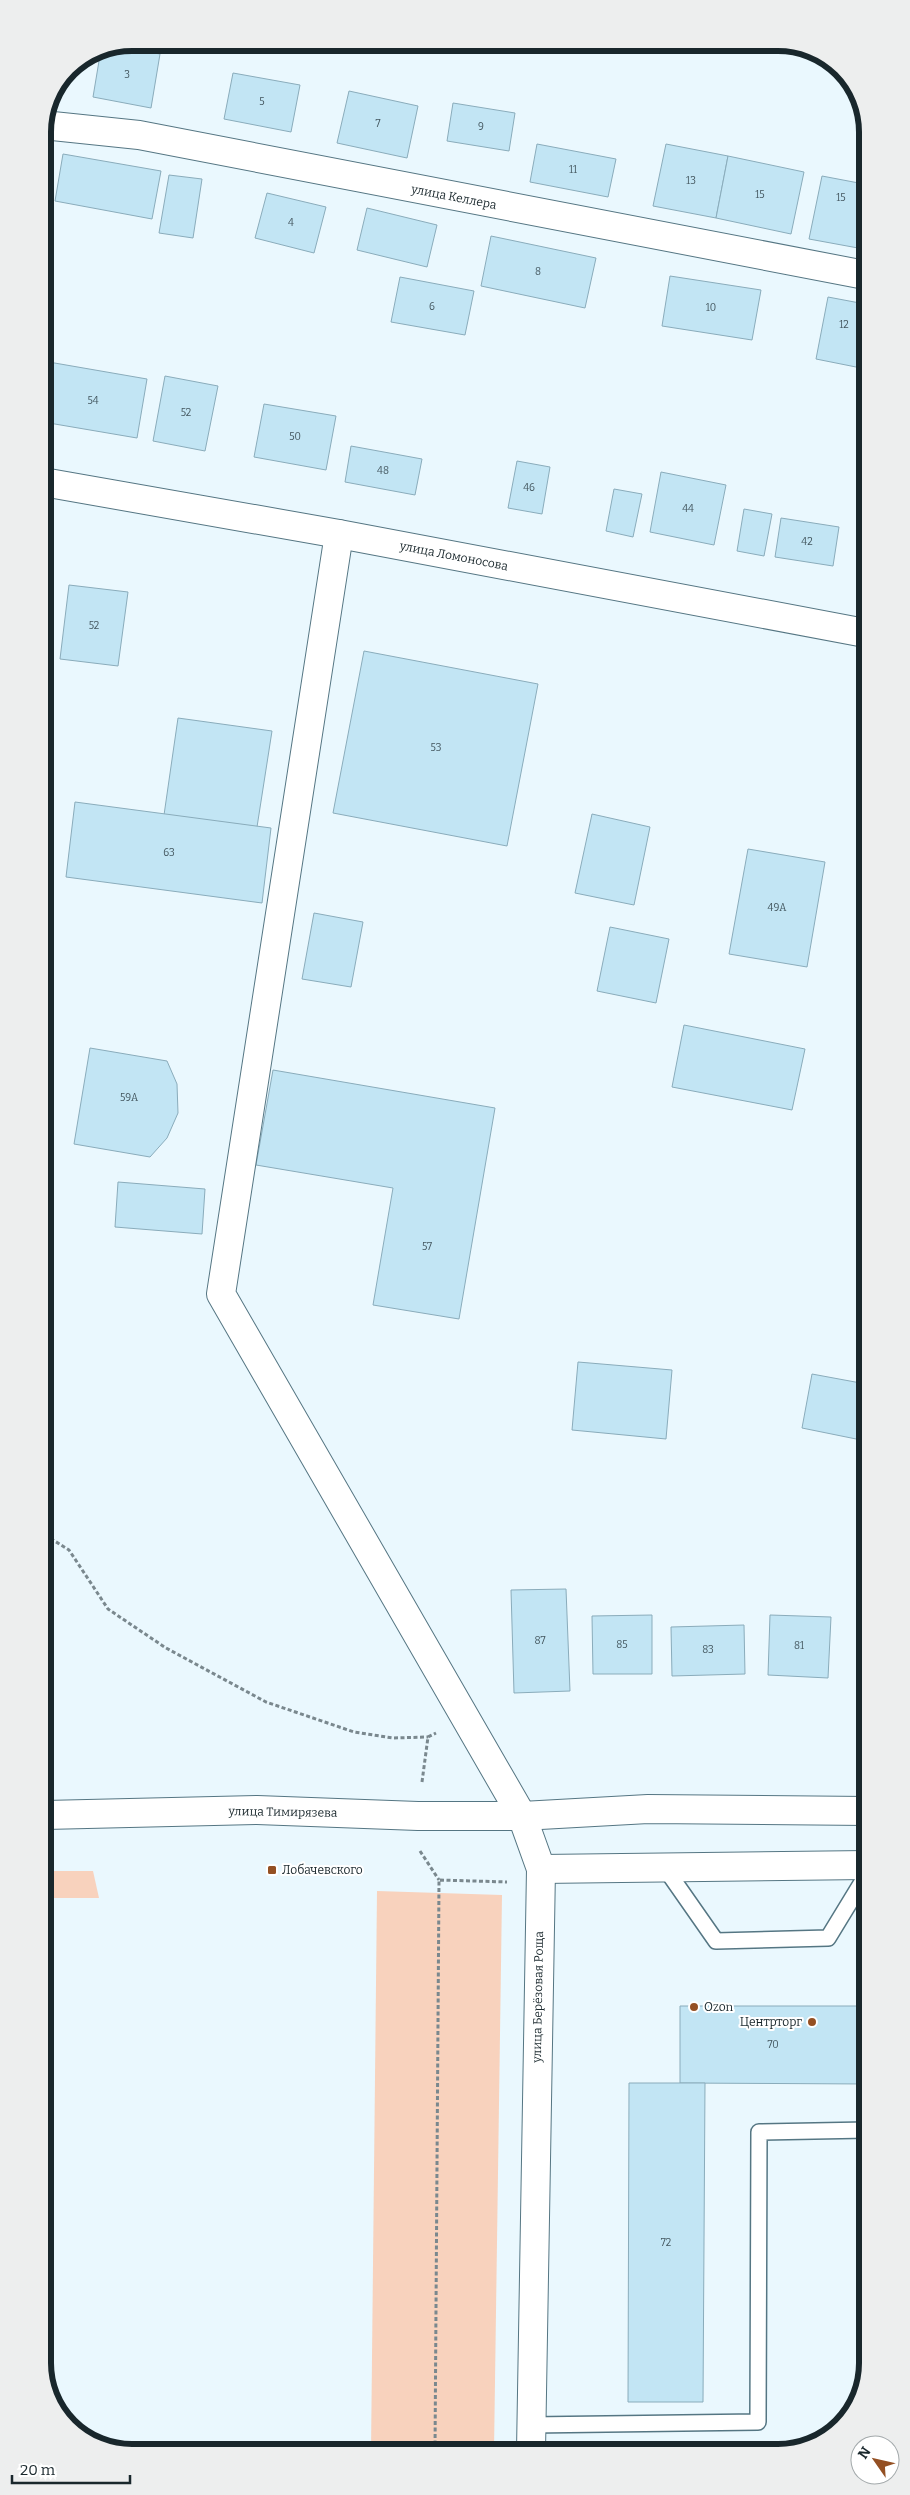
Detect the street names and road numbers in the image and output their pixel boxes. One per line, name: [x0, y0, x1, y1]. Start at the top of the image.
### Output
street label: улица Келлера: [409, 182, 498, 212]
street label: улица Ломоносова: [398, 538, 510, 573]
street label: улица Тимирязева: [227, 1804, 338, 1820]
street label: улица Берёзовая Роща: [530, 1931, 546, 2064]

